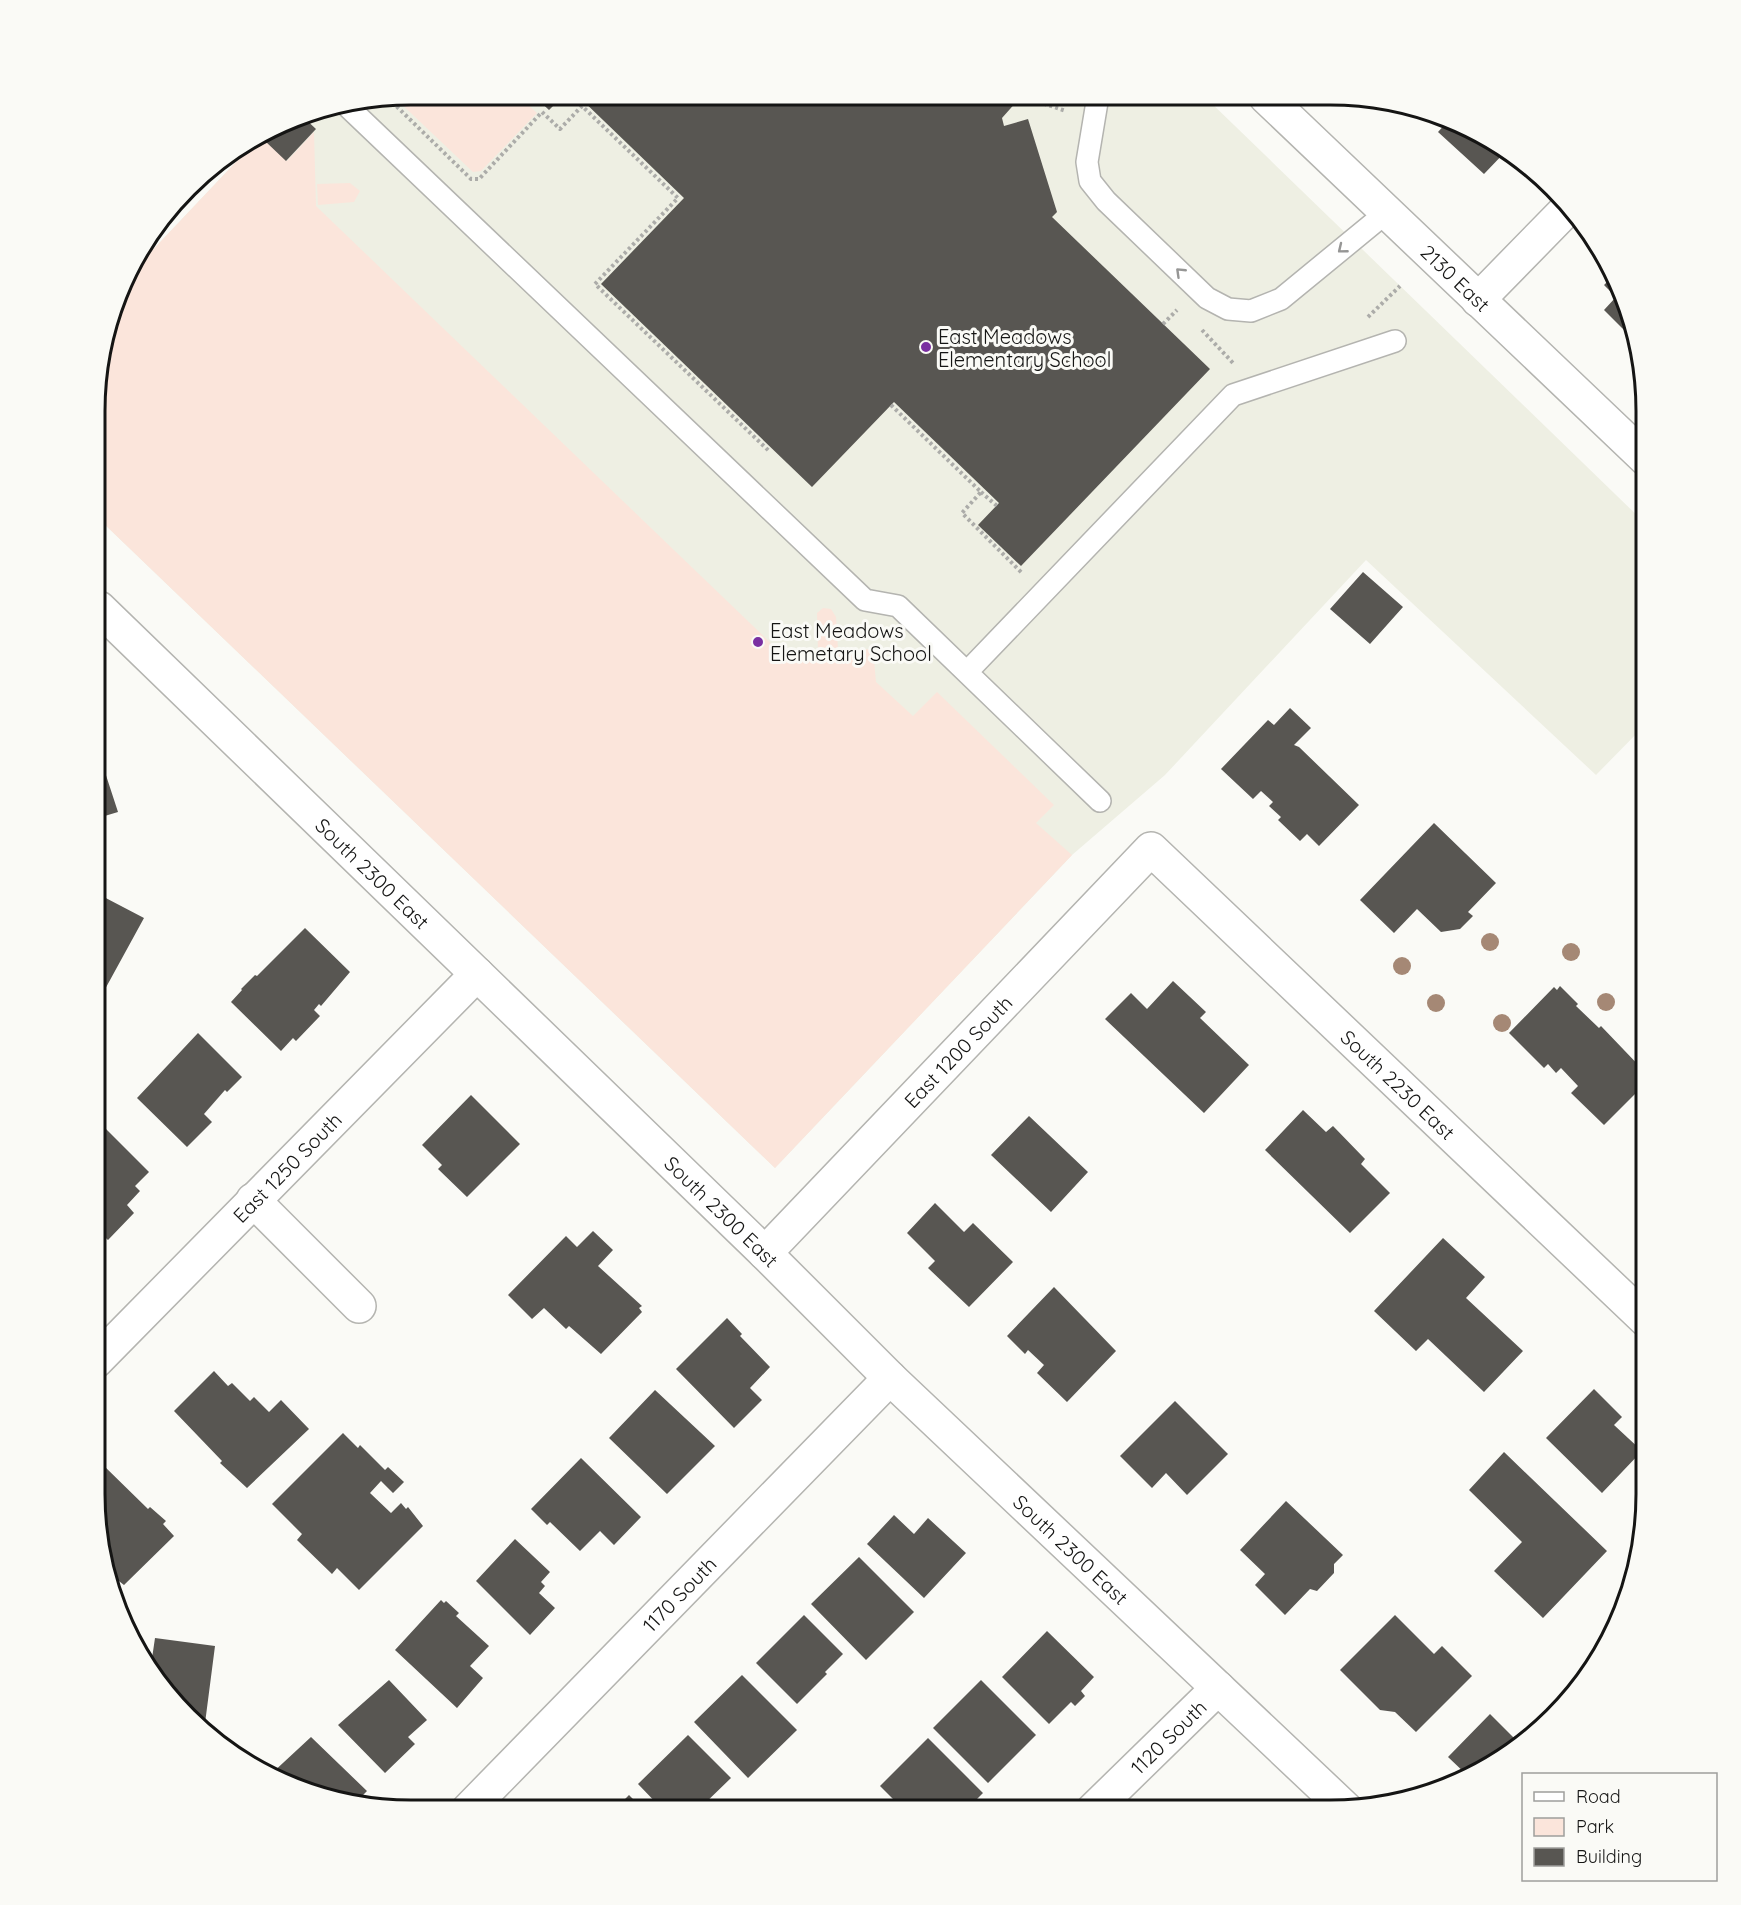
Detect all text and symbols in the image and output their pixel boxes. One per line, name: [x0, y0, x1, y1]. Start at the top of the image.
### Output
street label: 2130 East: [1416, 239, 1496, 317]
one-way arrow: [1338, 242, 1349, 253]
one-way arrow: [1176, 268, 1187, 279]
place label: East Meadows Elementary School: [938, 324, 1111, 372]
marker: East Meadows Elementary School: [919, 340, 933, 354]
place label: East Meadows Elemetary School: [770, 618, 932, 666]
marker: East Meadows Elemetary School: [751, 635, 765, 649]
street label: South 2300 East: [311, 812, 435, 934]
street label: East 1200 South: [898, 990, 1017, 1113]
street label: South 2230 East: [1336, 1024, 1461, 1144]
street label: East 1250 South: [227, 1107, 347, 1228]
street label: South 2300 East: [660, 1150, 784, 1272]
street label: South 2300 East: [1008, 1489, 1134, 1609]
street label: 1170 South: [637, 1551, 721, 1637]
street label: 1120 South: [1125, 1694, 1211, 1779]
legend: [1522, 1773, 1717, 1881]
text: Road: [1576, 1785, 1621, 1808]
text: Park: [1576, 1815, 1614, 1838]
text: Building: [1576, 1845, 1642, 1868]

